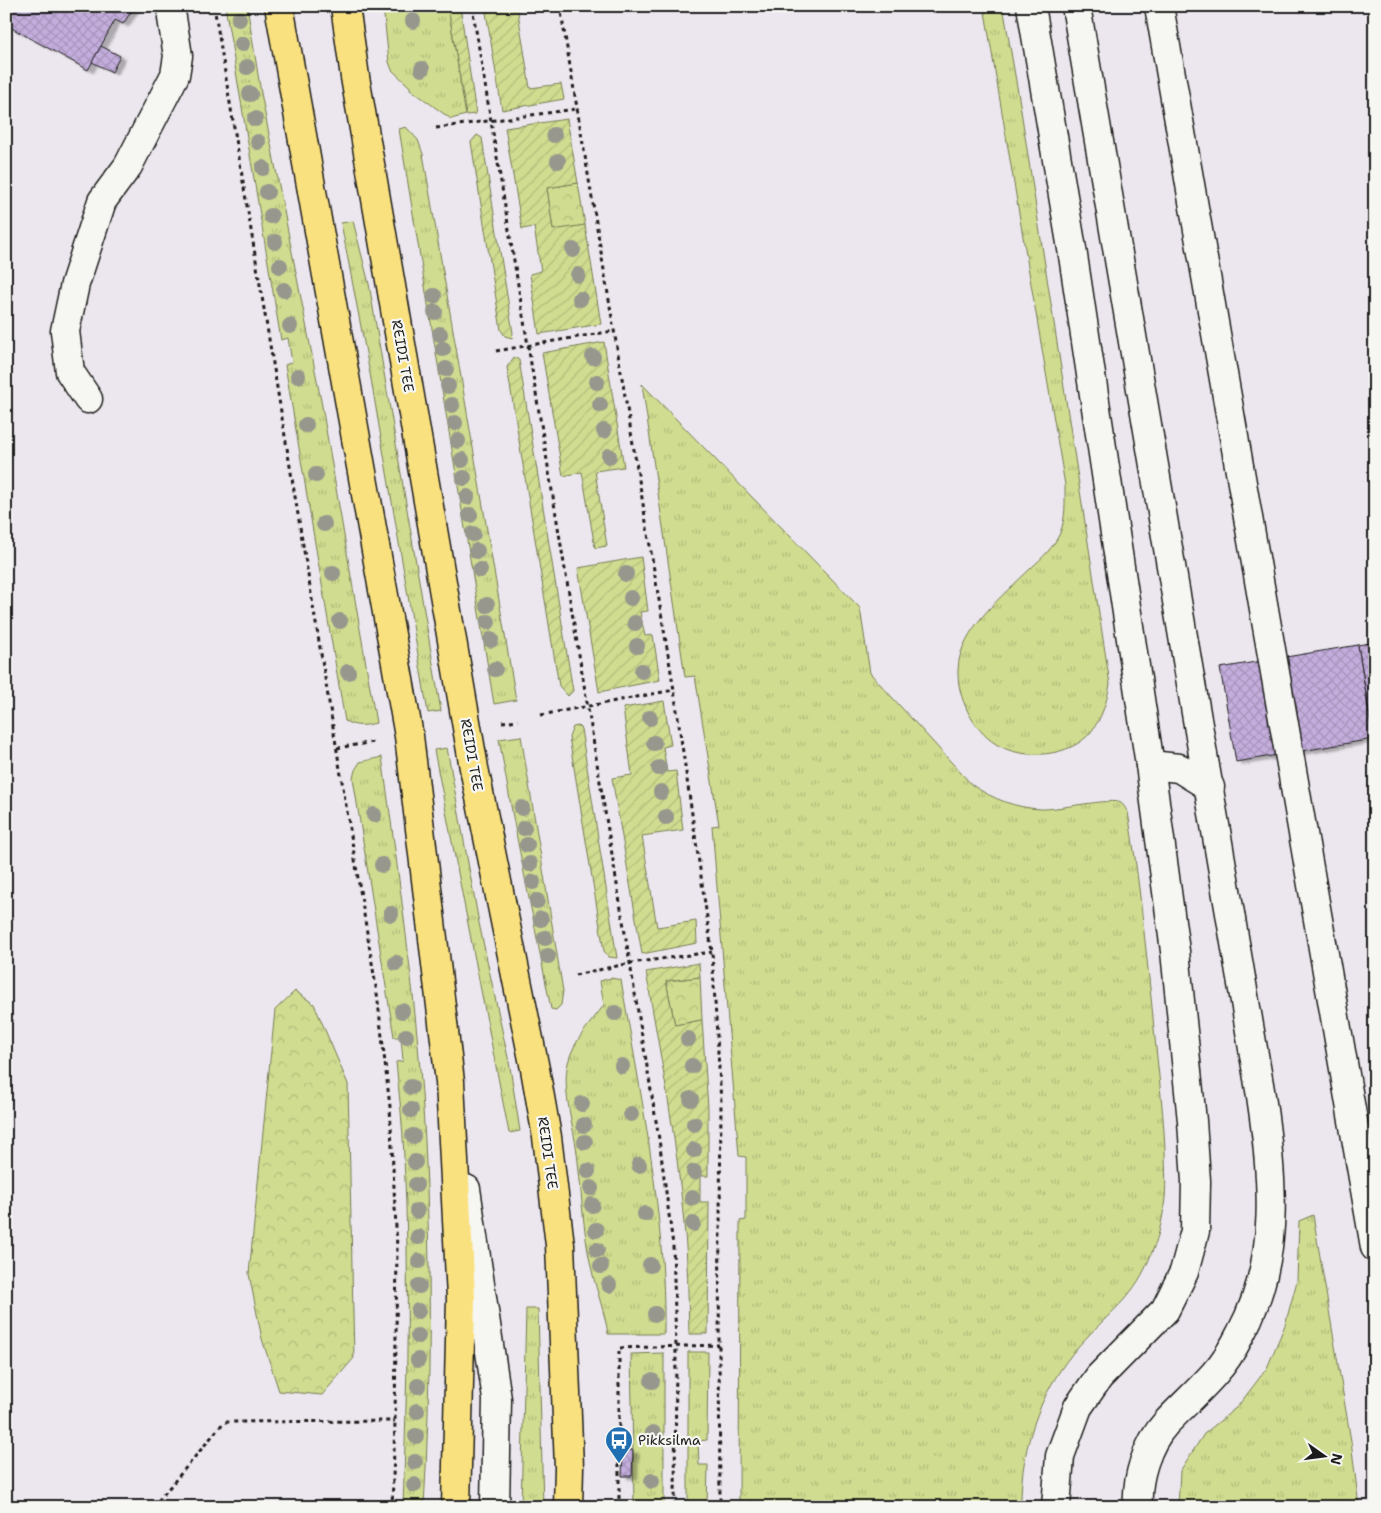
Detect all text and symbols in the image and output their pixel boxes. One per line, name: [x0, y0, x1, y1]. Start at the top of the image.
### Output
street label: REIDI TEE: [388, 318, 418, 394]
street label: REIDI TEE: [457, 717, 487, 793]
street label: REIDI TEE: [534, 1115, 562, 1191]
bus stop icon: Pikksilma: [604, 1425, 634, 1464]
north arrow: [1298, 1430, 1348, 1480]
place label: Pikksilma: [638, 1431, 701, 1449]
text: N: [1327, 1452, 1347, 1467]

